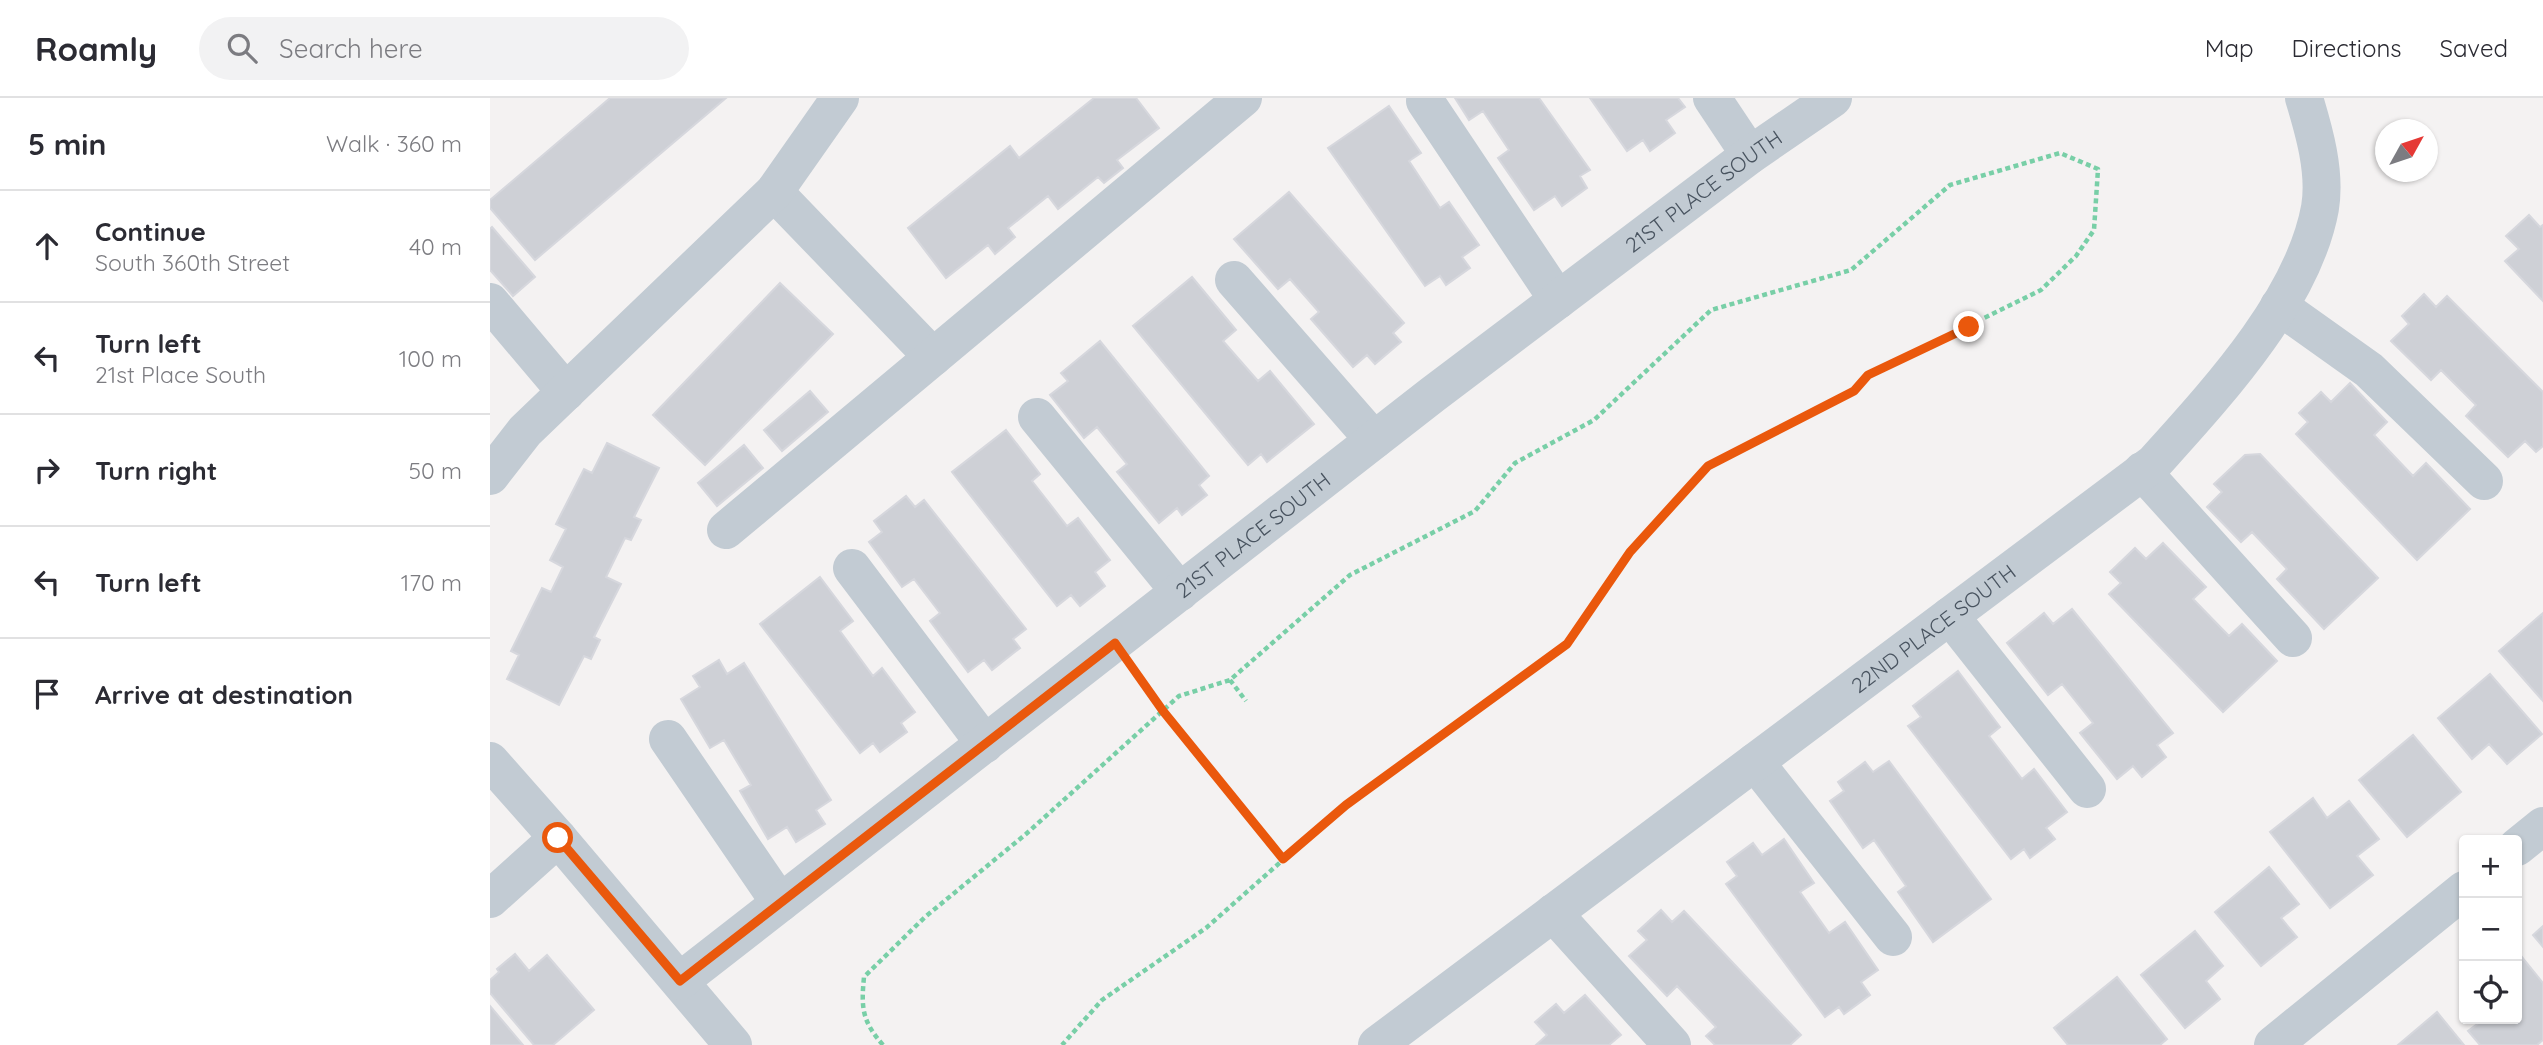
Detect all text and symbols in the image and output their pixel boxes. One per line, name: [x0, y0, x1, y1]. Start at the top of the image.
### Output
search box: [199, 17, 689, 80]
text: Roamly: [35, 28, 157, 69]
icon: search: [223, 29, 261, 67]
text: Search here: [279, 32, 423, 65]
text: Map: [2205, 33, 2254, 63]
text: Directions: [2292, 33, 2402, 63]
text: Saved: [2440, 33, 2508, 63]
north arrow: [2375, 119, 2438, 182]
street label: 21ST PLACE SOUTH: [1620, 124, 1787, 258]
text: 5 min: [28, 125, 106, 163]
text: Walk · 360 m: [326, 129, 462, 158]
text: Continue: [95, 215, 206, 248]
icon: ahead: [28, 227, 66, 265]
text: 40 m: [409, 232, 462, 261]
text: South 360th Street: [95, 248, 290, 277]
route end: [1953, 311, 1984, 342]
text: Turn left: [95, 327, 202, 360]
icon: left: [28, 339, 66, 377]
text: 100 m: [399, 344, 462, 373]
text: 21st Place South: [95, 360, 266, 389]
icon: right: [28, 451, 66, 489]
text: Turn right: [95, 454, 217, 487]
text: 50 m: [409, 456, 462, 485]
street label: 21ST PLACE SOUTH: [1170, 466, 1335, 603]
street label: 22ND PLACE SOUTH: [1846, 558, 2021, 698]
icon: left: [28, 563, 66, 601]
text: Turn left: [95, 566, 202, 599]
text: 170 m: [401, 568, 462, 597]
icon: arrive: [28, 675, 66, 713]
text: Arrive at destination: [95, 678, 353, 711]
route start: [542, 822, 573, 853]
map controls: [2459, 835, 2522, 1024]
button: +: [2459, 835, 2522, 898]
button: −: [2459, 898, 2522, 961]
button: locate: [2459, 961, 2522, 1024]

